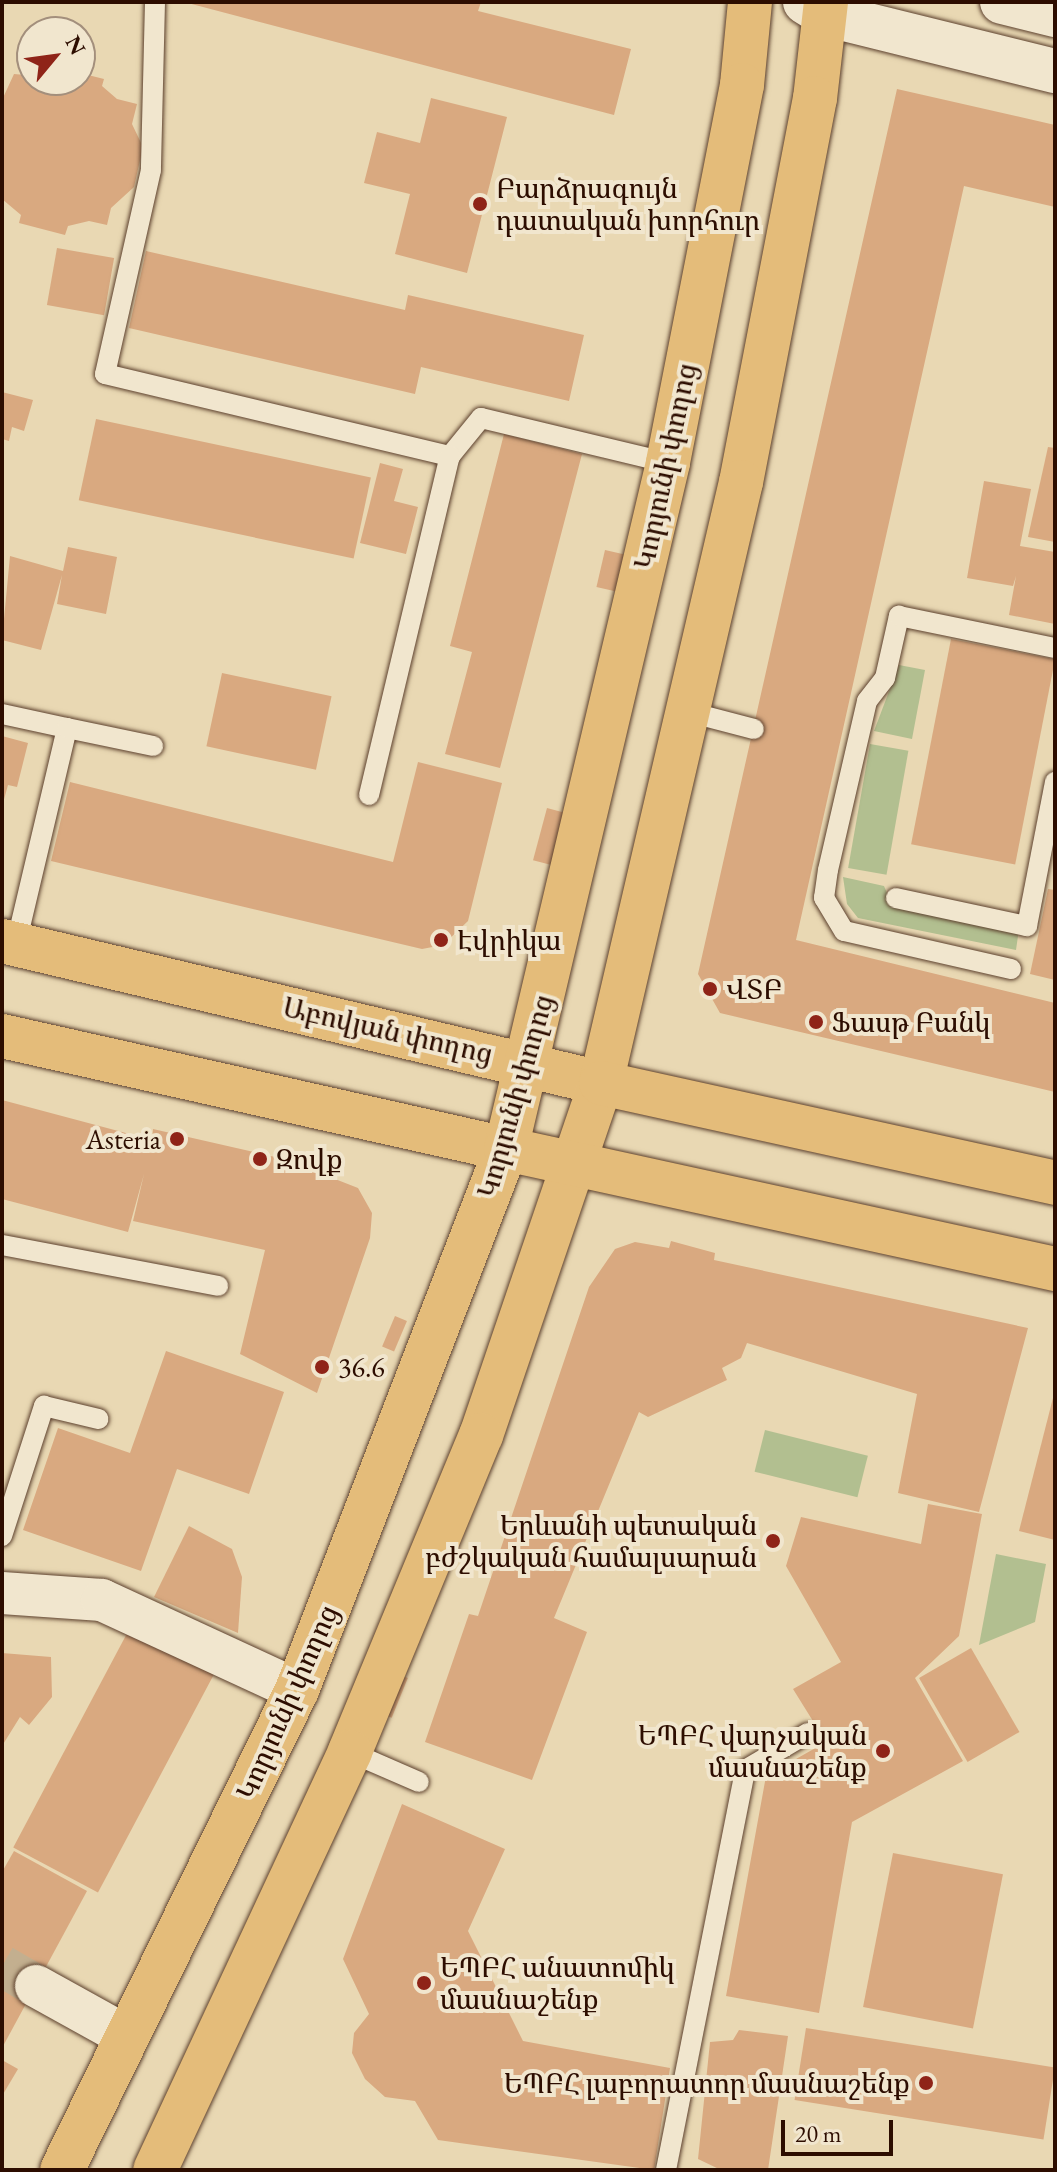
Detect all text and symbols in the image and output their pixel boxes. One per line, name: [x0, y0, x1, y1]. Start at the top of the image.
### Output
north arrow: [16, 16, 96, 96]
text: N: [59, 30, 93, 60]
place label: Բարձրագույն դատական խորհուր: [496, 171, 760, 237]
marker: Բարձրագույն դատական խորհուր: [471, 195, 489, 213]
street label: Կորյունի փողոց: [627, 360, 703, 572]
place label: Էվրիկա: [457, 923, 561, 957]
marker: Էվրիկա: [432, 931, 450, 949]
place label: ՎՏԲ: [726, 972, 782, 1006]
marker: ՎՏԲ: [701, 980, 719, 998]
street label: Աբովյան փողոց: [280, 990, 496, 1070]
street label: Կորյունի փողոց: [470, 991, 560, 1201]
place label: Ֆասթ Բանկ: [832, 1005, 990, 1039]
marker: Ֆասթ Բանկ: [807, 1013, 825, 1031]
place label: Asteria: [85, 1122, 161, 1156]
marker: Asteria: [168, 1130, 186, 1148]
place label: Զովք: [276, 1142, 343, 1176]
marker: Զովք: [251, 1150, 269, 1168]
place label: 36.6: [338, 1350, 385, 1384]
marker: 36.6: [313, 1358, 331, 1376]
place label: Երևանի պետական բժշկական համալսարան: [425, 1508, 757, 1574]
marker: Երևանի պետական բժշկական համալսարան: [764, 1532, 782, 1550]
street label: Կորյունի փողոց: [229, 1599, 345, 1805]
place label: ԵՊԲՀ վարչական մասնաշենք: [638, 1718, 867, 1784]
marker: ԵՊԲՀ վարչական մասնաշենք: [874, 1742, 892, 1760]
place label: ԵՊԲՀ անատոմիկ մասնաշենք: [440, 1950, 675, 2016]
marker: ԵՊԲՀ անատոմիկ մասնաշենք: [415, 1974, 433, 1992]
place label: ԵՊԲՀ լաբորատոր մասնաշենք: [504, 2066, 910, 2100]
marker: ԵՊԲՀ լաբորատոր մասնաշենք: [917, 2074, 935, 2092]
scale bar: [785, 2104, 897, 2154]
text: 20 m: [795, 2118, 842, 2149]

